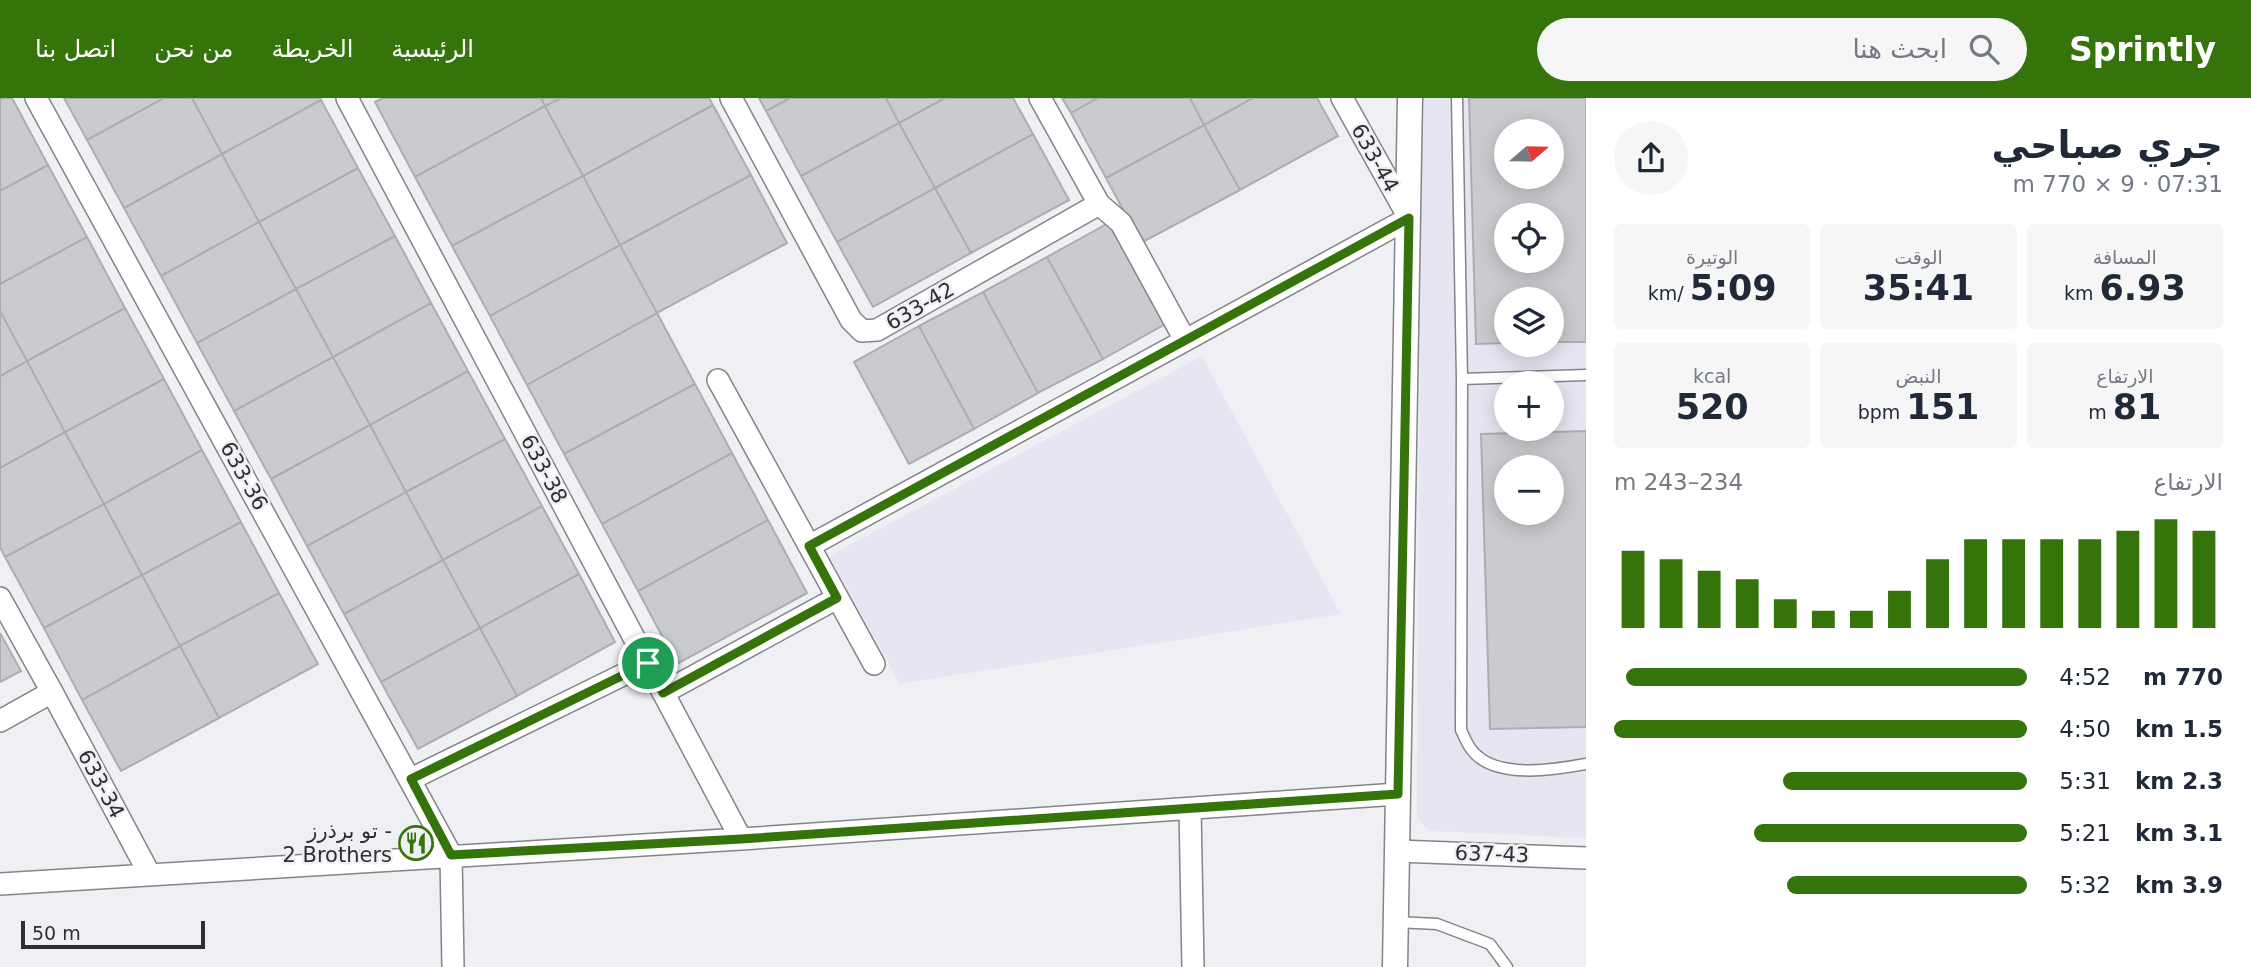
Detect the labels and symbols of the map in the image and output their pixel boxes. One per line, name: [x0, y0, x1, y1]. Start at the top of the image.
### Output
north arrow: [1494, 119, 1564, 189]
street label: 633-44: [1346, 120, 1404, 196]
street label: 633-42: [882, 277, 958, 335]
street label: 633-38: [516, 431, 572, 507]
street label: 633-36: [215, 438, 273, 514]
pin: [618, 633, 678, 693]
street label: 633-34: [73, 746, 129, 822]
place label: تو برذرز - 2 Brothers: [282, 819, 392, 867]
restaurant icon: تو برذرز - 2 Brothers: [397, 824, 435, 862]
street label: 637-43: [1454, 841, 1530, 867]
scale bar: [21, 918, 205, 950]

